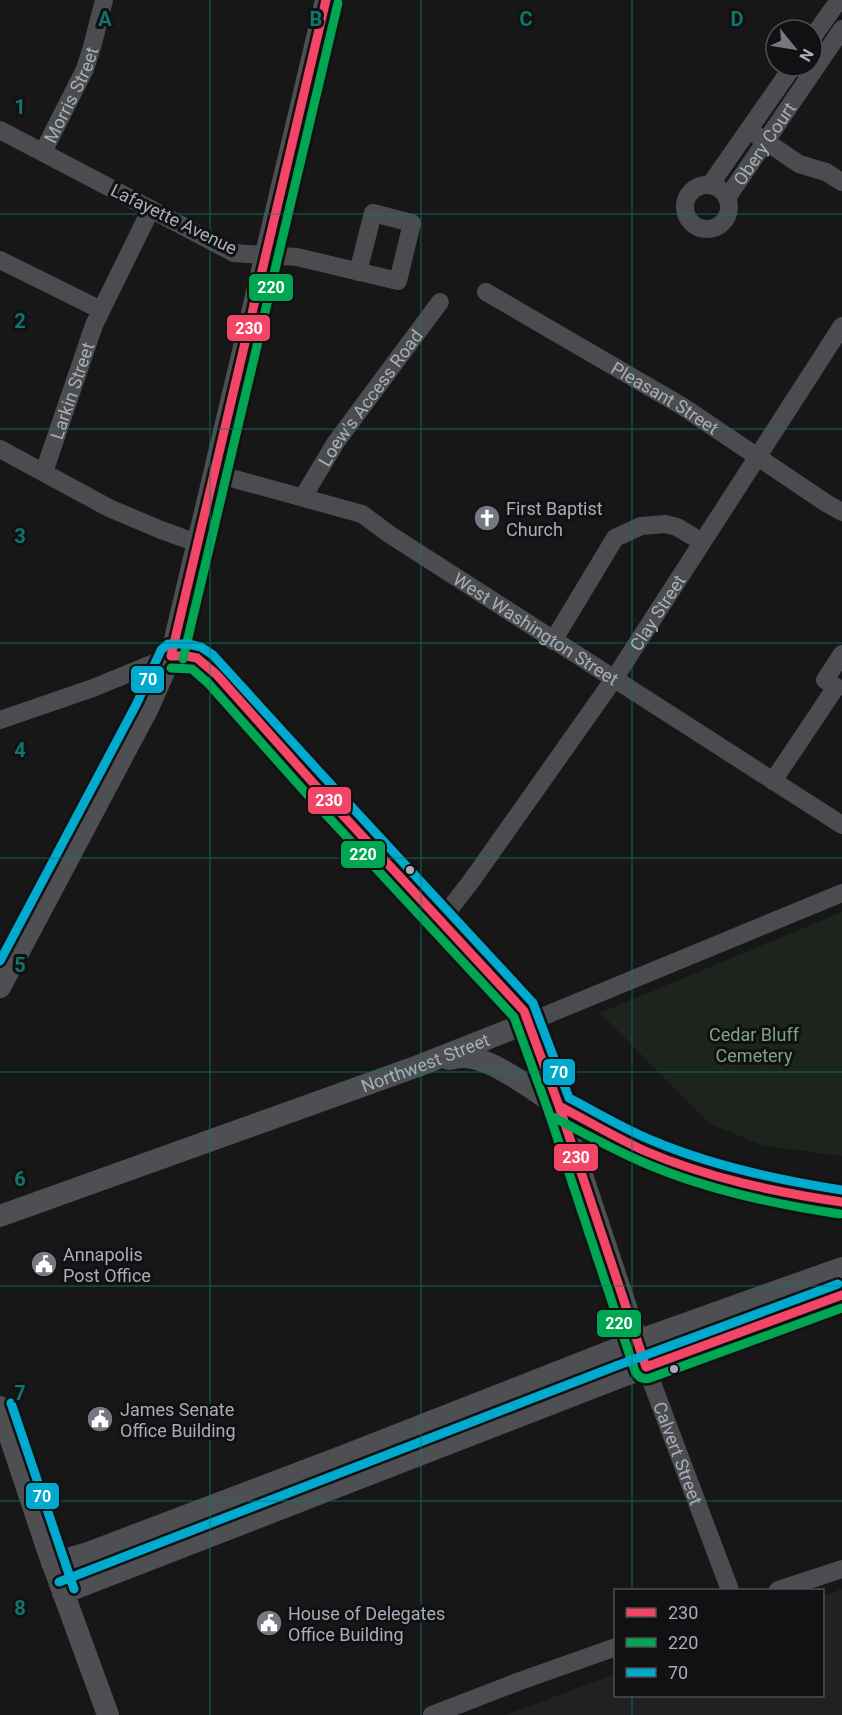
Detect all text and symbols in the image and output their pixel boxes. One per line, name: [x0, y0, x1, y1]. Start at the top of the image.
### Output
text: A: [98, 7, 112, 31]
text: B: [310, 7, 322, 31]
text: C: [519, 7, 533, 31]
text: D: [731, 7, 744, 31]
north arrow: [764, 18, 824, 78]
street label: Morris Street: [39, 44, 102, 146]
text: N: [796, 46, 818, 65]
text: 1: [14, 95, 26, 119]
street label: Obery Court: [729, 98, 800, 189]
street label: Lafayette Avenue: [107, 179, 241, 259]
line badge: 220: [248, 273, 294, 302]
text: 220: [257, 278, 285, 297]
text: 2: [14, 309, 26, 333]
line badge: 230: [226, 314, 271, 342]
text: 230: [235, 319, 263, 338]
street label: Loew's Access Road: [314, 325, 427, 470]
street label: Larkin Street: [45, 339, 98, 442]
street label: Pleasant Street: [608, 357, 723, 438]
place label: First Baptist Church: [506, 498, 603, 540]
church icon: First Baptist Church: [472, 503, 502, 533]
text: 3: [14, 524, 26, 548]
street label: West Washington Street: [450, 568, 623, 689]
street label: Clay Street: [625, 570, 689, 654]
line badge: 70: [130, 665, 165, 694]
text: 70: [139, 670, 157, 689]
text: 4: [14, 738, 26, 762]
line badge: 230: [307, 786, 352, 815]
text: 230: [315, 791, 343, 810]
line badge: 220: [340, 840, 386, 869]
text: 220: [349, 845, 377, 864]
unlabelled marker: [404, 864, 416, 876]
text: 5: [14, 953, 26, 977]
park label: Cedar Bluff Cemetery: [709, 1024, 800, 1066]
street label: Northwest Street: [358, 1028, 492, 1096]
line badge: 70: [542, 1058, 576, 1086]
text: 70: [550, 1063, 568, 1082]
line badge: 230: [553, 1143, 599, 1172]
text: 230: [562, 1148, 590, 1167]
text: 6: [14, 1167, 26, 1191]
place label: Annapolis Post Office: [63, 1244, 151, 1286]
public building icon: Annapolis Post Office: [29, 1249, 59, 1279]
line badge: 220: [596, 1309, 642, 1338]
text: 220: [605, 1314, 633, 1333]
unlabelled marker: [668, 1363, 680, 1375]
text: 7: [14, 1381, 26, 1405]
place label: James Senate Office Building: [120, 1399, 236, 1441]
street label: Calvert Street: [649, 1399, 707, 1508]
public building icon: James Senate Office Building: [85, 1404, 115, 1434]
line badge: 70: [25, 1482, 60, 1510]
text: 70: [33, 1487, 51, 1506]
legend: [614, 1589, 824, 1697]
text: 8: [14, 1596, 26, 1620]
text: 230: [668, 1602, 698, 1623]
place label: House of Delegates Office Building: [288, 1603, 445, 1645]
public building icon: House of Delegates Office Building: [254, 1608, 284, 1638]
text: 220: [668, 1632, 698, 1653]
text: 70: [668, 1662, 688, 1683]

